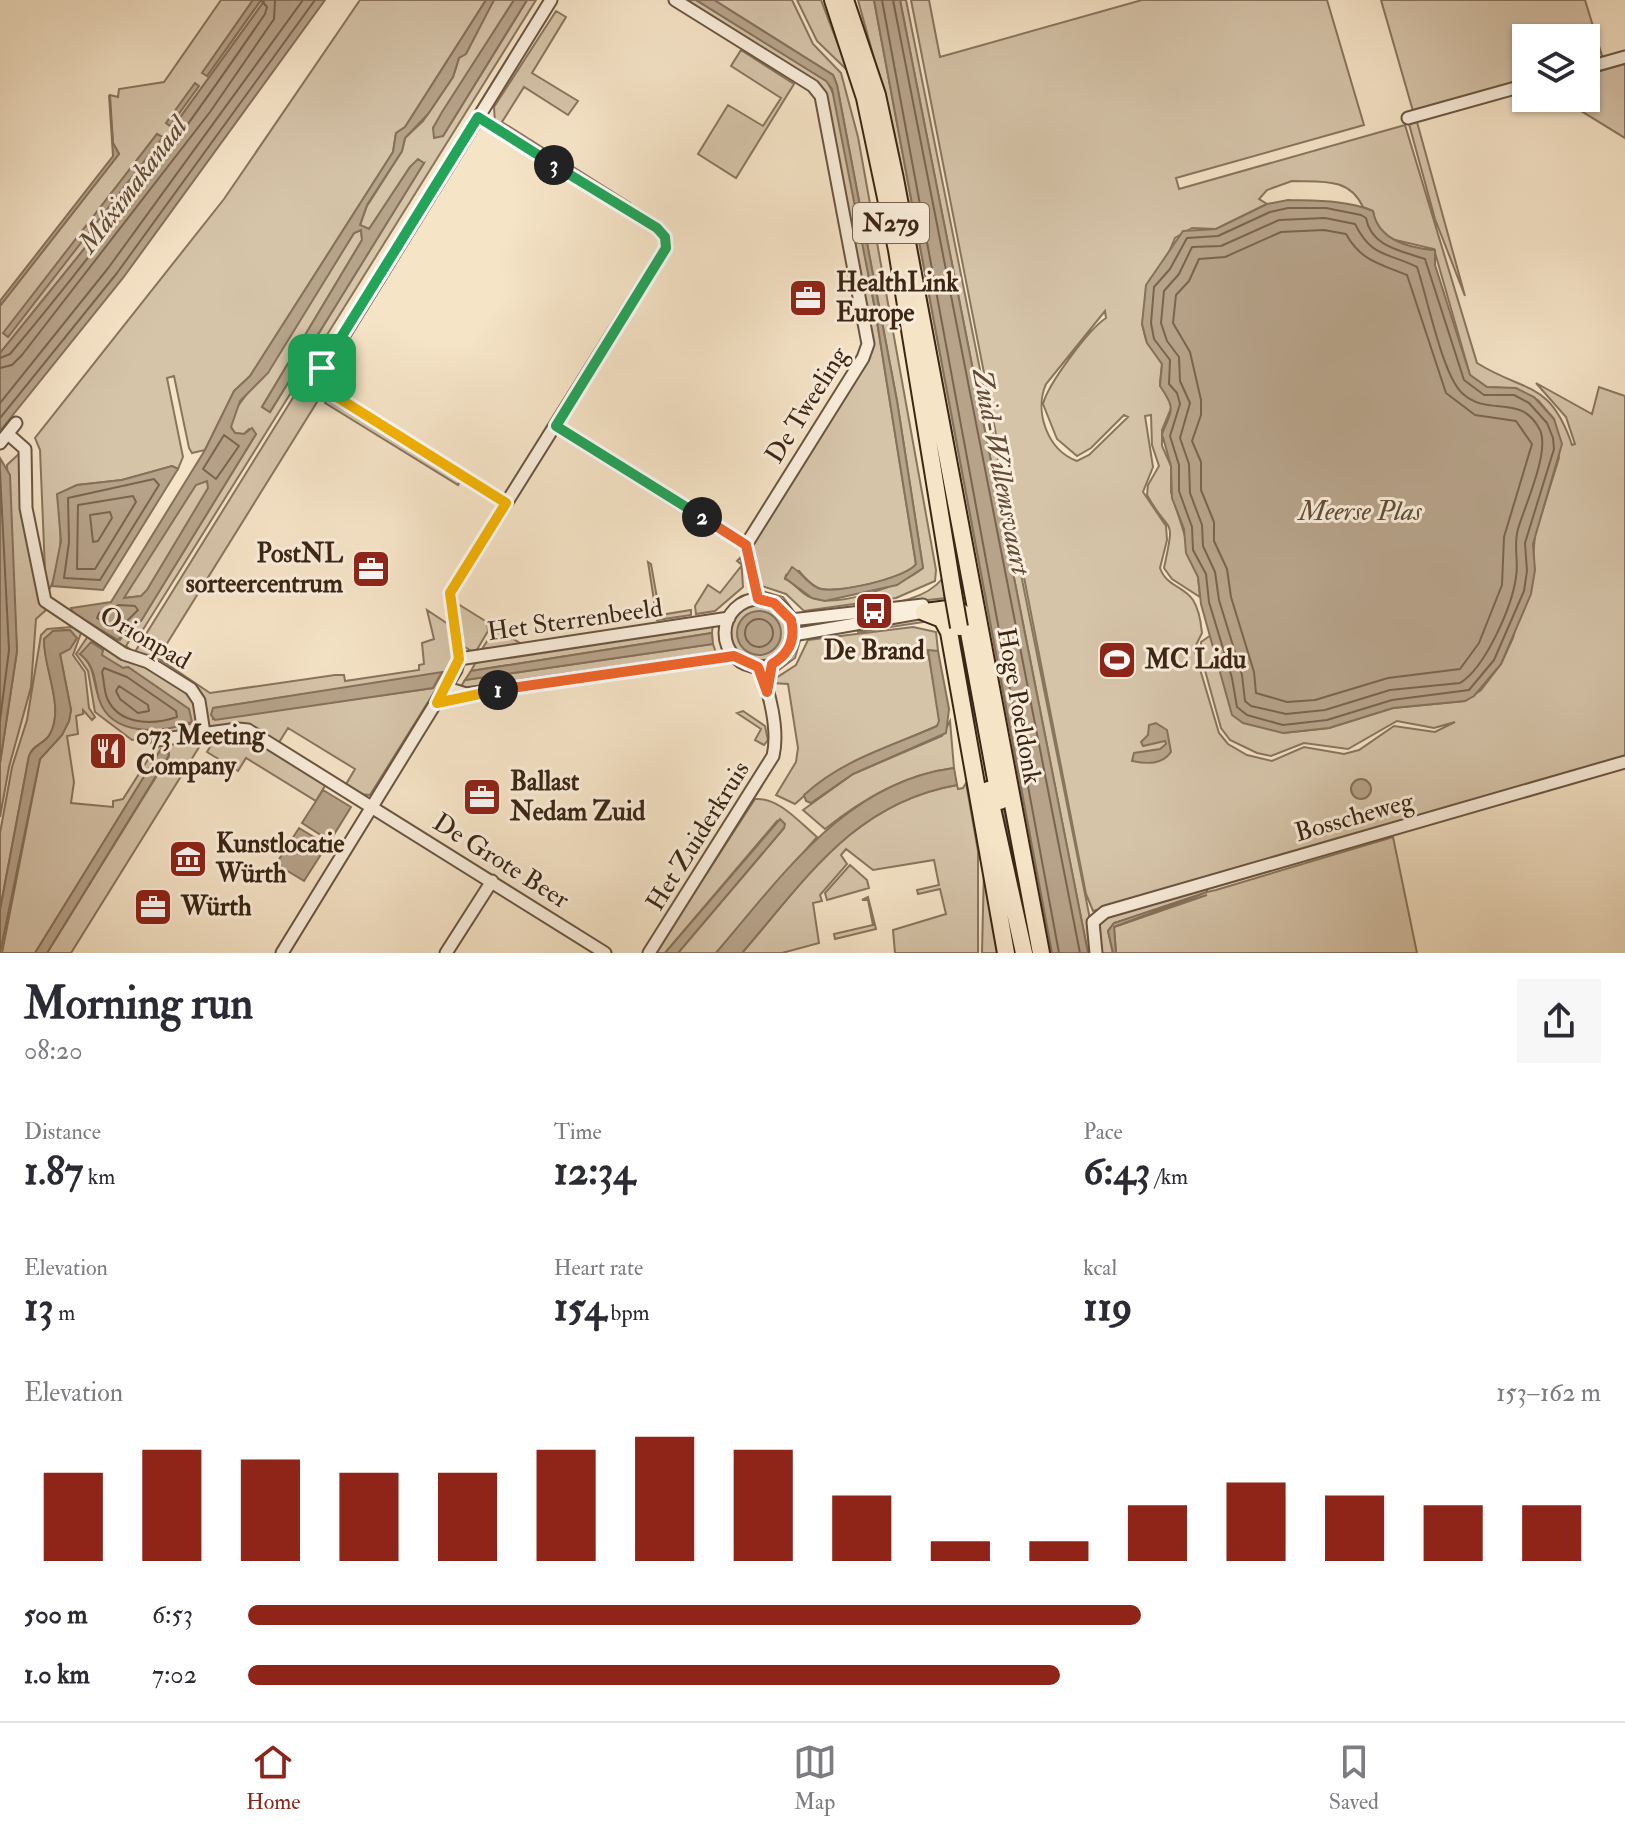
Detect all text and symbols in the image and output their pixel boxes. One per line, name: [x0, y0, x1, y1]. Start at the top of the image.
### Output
map controls: [1512, 24, 1600, 112]
button: layers: [1512, 24, 1600, 112]
water label: Máximakanaal: [69, 108, 197, 262]
pin: 3: [534, 145, 574, 185]
text: 3: [550, 151, 558, 179]
road number: N279: [853, 203, 929, 243]
place label: HealthLink Europe: [836, 267, 959, 330]
office icon: HealthLink Europe: [787, 277, 829, 319]
pin: [288, 334, 356, 402]
street label: De Tweeling: [759, 340, 856, 469]
icon: arrive: [300, 346, 344, 390]
water label: Zuid-Willemsvaart: [964, 364, 1038, 580]
water label: Meerse Plas: [1296, 494, 1423, 529]
pin: 2: [682, 497, 722, 537]
text: 2: [696, 503, 708, 531]
place label: PostNL sorteercentrum: [186, 538, 344, 600]
office icon: PostNL sorteercentrum: [350, 548, 392, 590]
bus stop icon: De Brand: [853, 590, 895, 632]
street label: Het Sterrenbeeld: [485, 592, 665, 648]
street label: Orionpad: [93, 599, 197, 678]
street label: Hoge Poeldonk: [990, 625, 1049, 787]
place label: De Brand: [824, 635, 925, 667]
sports icon: MC Lidu: [1096, 639, 1138, 681]
place label: MC Lidu: [1144, 644, 1247, 676]
pin: 1: [478, 670, 518, 710]
text: 1: [494, 676, 502, 704]
place label: 073 Meeting Company: [136, 720, 266, 783]
restaurant icon: 073 Meeting Company: [87, 730, 129, 772]
street label: Het Zuiderkruis: [639, 755, 757, 917]
place label: Ballast Nedam Zuid: [509, 766, 645, 828]
office icon: Ballast Nedam Zuid: [461, 776, 503, 818]
street label: Bosscheweg: [1291, 784, 1418, 849]
street label: De Grote Beer: [427, 806, 575, 916]
place label: Kunstlocatie Würth: [215, 828, 344, 890]
museum icon: Kunstlocatie Würth: [167, 838, 209, 880]
office icon: Würth: [132, 886, 174, 928]
place label: Würth: [180, 891, 252, 923]
text: Morning run: [24, 977, 253, 1032]
button: share: [1517, 979, 1601, 1063]
text: 08:20: [24, 1035, 82, 1067]
text: Distance: [24, 1118, 101, 1146]
text: Time: [554, 1118, 602, 1146]
text: Pace: [1083, 1118, 1123, 1146]
text: 1.87: [24, 1146, 83, 1197]
text: 12:34: [554, 1146, 635, 1197]
text: 6:43: [1083, 1146, 1150, 1197]
text: km: [83, 1163, 115, 1191]
text: /km: [1150, 1163, 1188, 1191]
text: Elevation: [24, 1254, 108, 1282]
text: Heart rate: [554, 1254, 643, 1282]
text: kcal: [1083, 1254, 1117, 1282]
text: 13: [24, 1282, 54, 1333]
text: 154: [554, 1282, 606, 1333]
text: 119: [1083, 1282, 1132, 1333]
text: m: [54, 1299, 75, 1327]
text: bpm: [606, 1299, 650, 1327]
text: Elevation: [24, 1377, 123, 1409]
text: 153–162 m: [1496, 1377, 1601, 1409]
text: 500 m: [24, 1599, 88, 1631]
text: 6:53: [152, 1599, 193, 1631]
text: 1.0 km: [24, 1659, 90, 1691]
text: 7:02: [152, 1659, 197, 1691]
tab: Home: [246, 1740, 301, 1816]
tab: Map: [793, 1740, 837, 1816]
tab: Saved: [1329, 1740, 1379, 1816]

